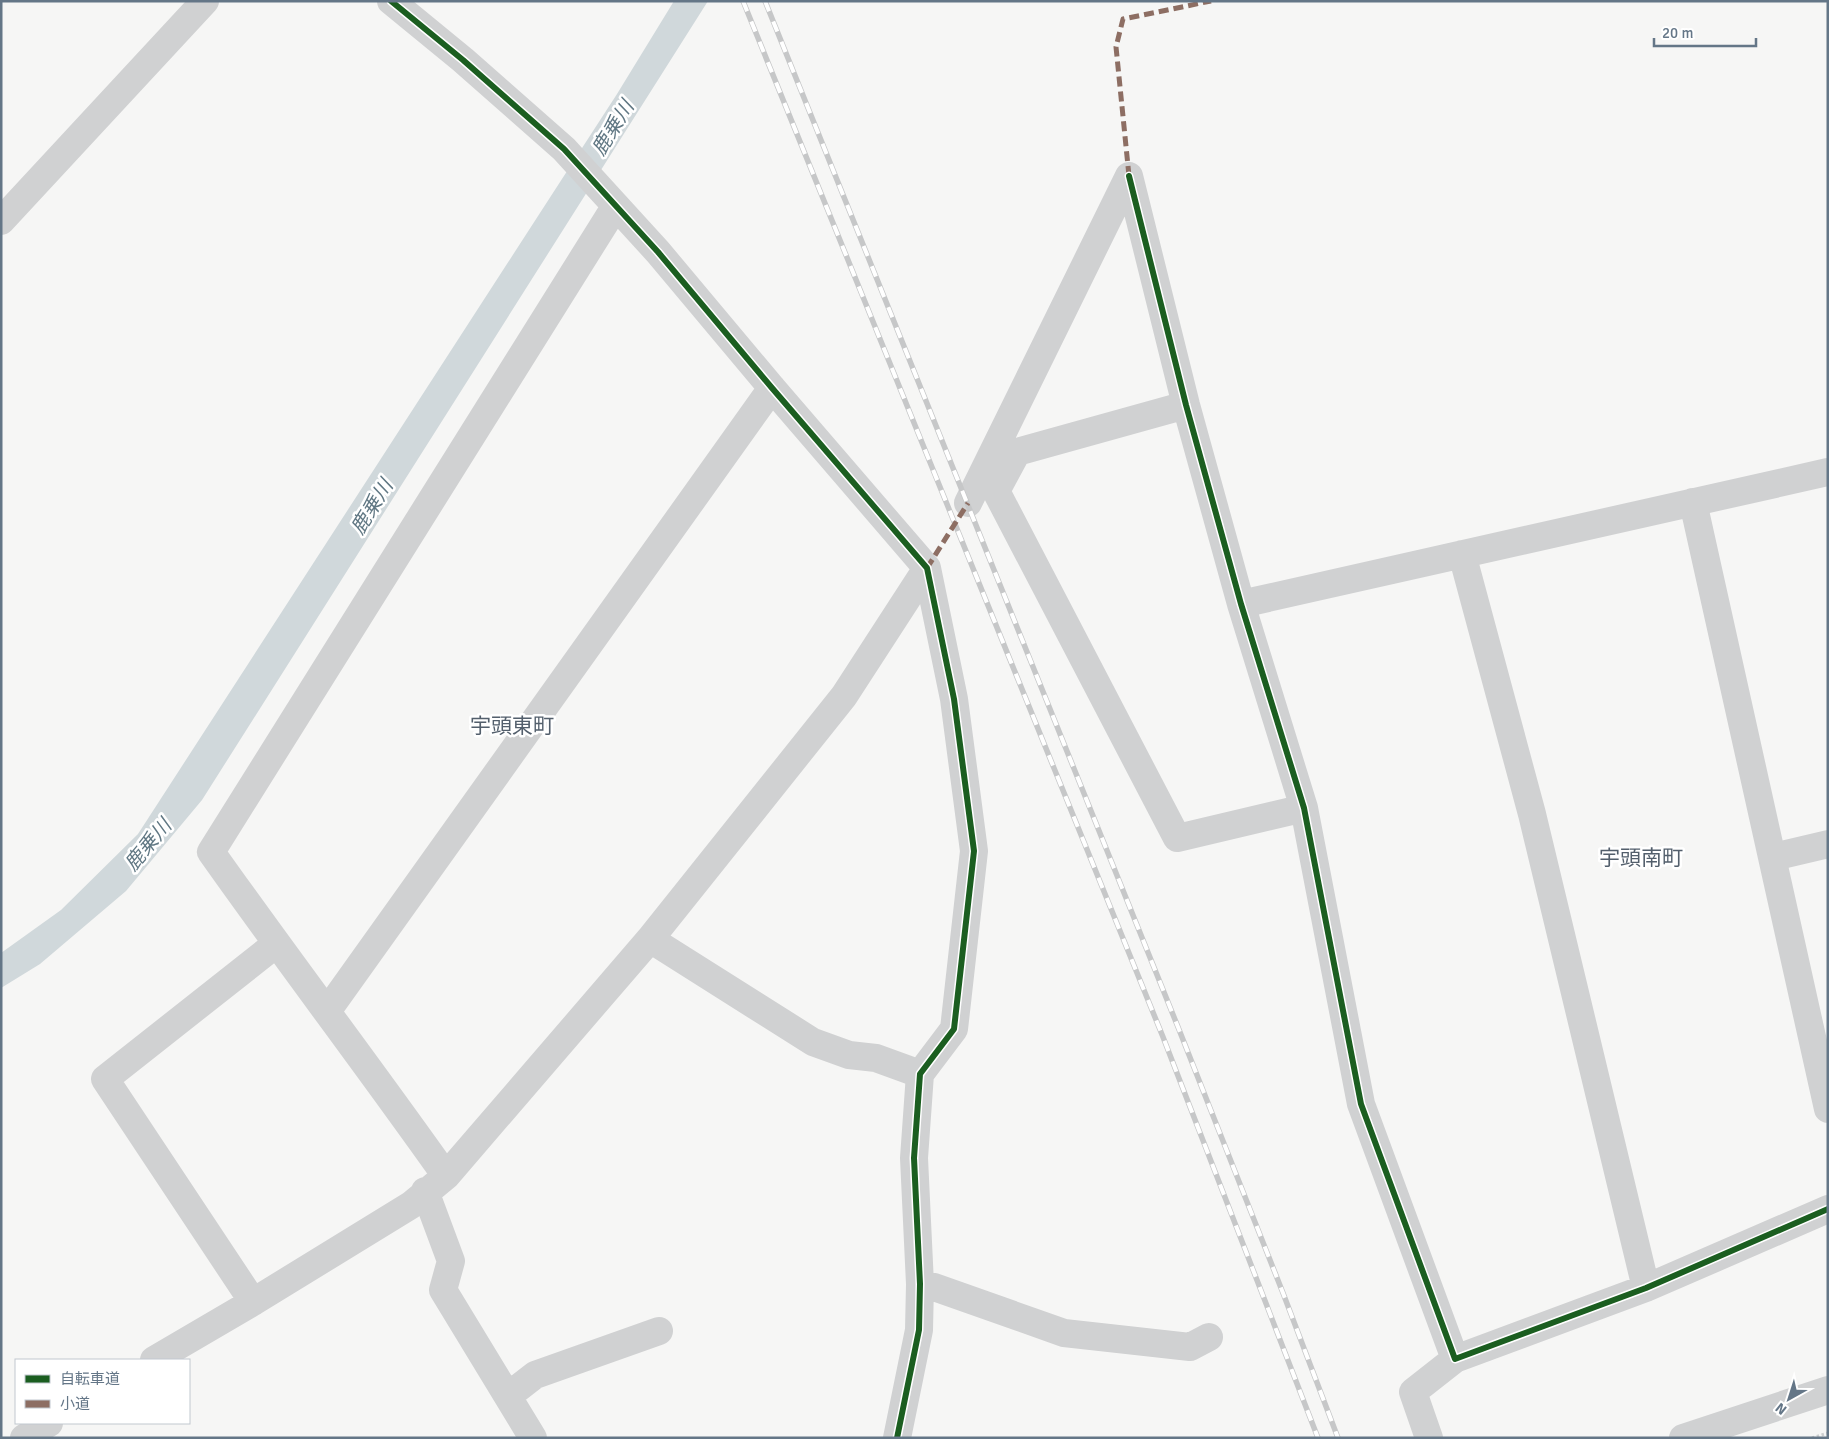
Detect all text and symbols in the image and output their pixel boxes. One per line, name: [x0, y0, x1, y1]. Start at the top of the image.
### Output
scale bar: [1654, 15, 1756, 47]
text: 20 m: [1662, 24, 1693, 42]
water label: 鹿乗川: [587, 94, 641, 160]
water label: 鹿乗川: [346, 473, 400, 539]
district label: 宇頭東町: [470, 713, 554, 739]
water label: 鹿乗川: [119, 812, 178, 876]
district label: 宇頭南町: [1599, 845, 1683, 871]
legend: [15, 1359, 190, 1424]
text: 自転車道: [60, 1370, 120, 1388]
north arrow: [1764, 1374, 1814, 1424]
text: 小道: [60, 1395, 90, 1413]
text: N: [1772, 1399, 1790, 1418]

